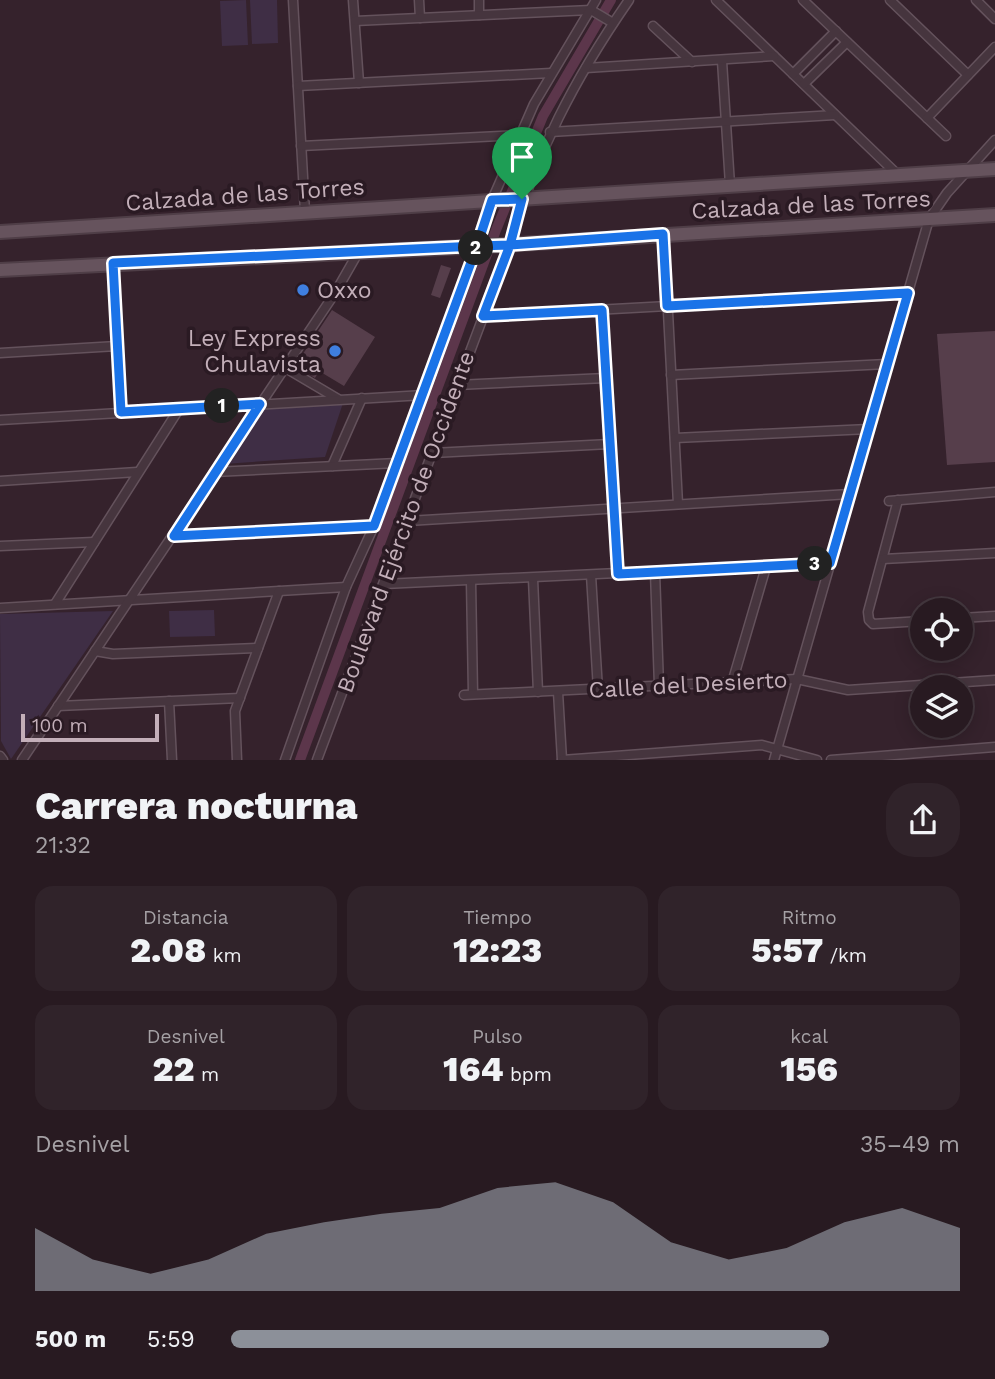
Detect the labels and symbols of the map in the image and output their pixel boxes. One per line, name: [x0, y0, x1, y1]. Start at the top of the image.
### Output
pin: [492, 127, 552, 199]
street label: Calzada de las Torres: [124, 173, 366, 217]
street label: Calzada de las Torres: [691, 185, 931, 225]
pin: 2: [458, 230, 494, 266]
place label: Oxxo: [317, 277, 372, 304]
marker: Oxxo: [295, 282, 311, 298]
place label: Ley Express Chulavista: [188, 325, 321, 378]
marker: Ley Express Chulavista: [327, 343, 343, 359]
street label: Boulevard Ejército de Occidente: [331, 347, 481, 697]
pin: 1: [204, 388, 240, 424]
pin: 3: [798, 546, 832, 582]
street label: Calle del Desierto: [588, 666, 788, 704]
scale bar: [21, 710, 159, 742]

